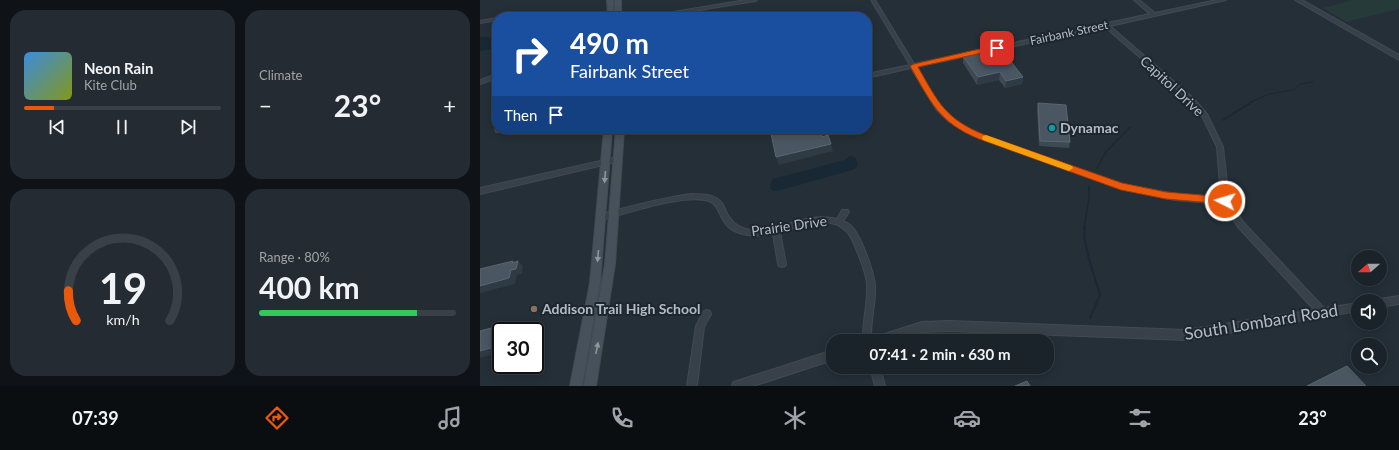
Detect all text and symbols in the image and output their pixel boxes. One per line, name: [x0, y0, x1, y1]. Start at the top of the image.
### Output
street label: Fairbank Street: [1029, 17, 1110, 48]
text: 490 m: [570, 26, 649, 60]
icon: right: [504, 28, 556, 80]
pin: [980, 31, 1014, 65]
icon: arrive: [986, 37, 1008, 59]
street label: Capitol Drive: [1137, 52, 1208, 119]
text: Neon Rain: [84, 59, 153, 77]
text: Fairbank Street: [570, 60, 689, 82]
text: Climate: [259, 67, 302, 83]
text: Kite Club: [84, 77, 137, 93]
text: 23°: [334, 87, 381, 123]
text: −: [259, 92, 272, 119]
text: +: [443, 92, 456, 119]
icon: arrive: [545, 104, 567, 126]
text: Then: [504, 106, 537, 124]
icon: previous: [46, 116, 68, 138]
icon: pause: [111, 116, 133, 138]
icon: next: [177, 116, 199, 138]
place label: Dynamac: [1060, 119, 1119, 136]
marker: Dynamac: [1047, 123, 1057, 133]
one-way arrow: [602, 171, 609, 183]
position arrow: [1204, 180, 1246, 222]
street label: Prairie Drive: [750, 212, 828, 239]
text: Range · 80%: [259, 249, 330, 265]
one-way arrow: [595, 250, 601, 262]
north arrow: [1351, 250, 1387, 286]
map controls: [1351, 250, 1387, 374]
text: 19: [98, 262, 147, 312]
text: 400 km: [259, 269, 360, 305]
button: sound: [1351, 294, 1387, 330]
street label: South Lombard Road: [1183, 299, 1339, 344]
place label: Addison Trail High School: [541, 300, 701, 317]
marker: Addison Trail High School: [529, 304, 539, 314]
text: km/h: [106, 310, 139, 327]
speed limit sign: 30: [492, 322, 544, 374]
button: search: [1351, 338, 1387, 374]
one-way arrow: [594, 342, 600, 354]
text: 07:41 · 2 min · 630 m: [870, 345, 1010, 363]
icon: directions: [263, 404, 291, 432]
icon: music: [436, 404, 464, 432]
icon: phone: [608, 404, 636, 432]
icon: climate: [781, 404, 809, 432]
icon: car: [953, 404, 981, 432]
icon: filters: [1126, 404, 1154, 432]
text: 07:39: [72, 407, 119, 429]
text: 23°: [1298, 407, 1327, 429]

